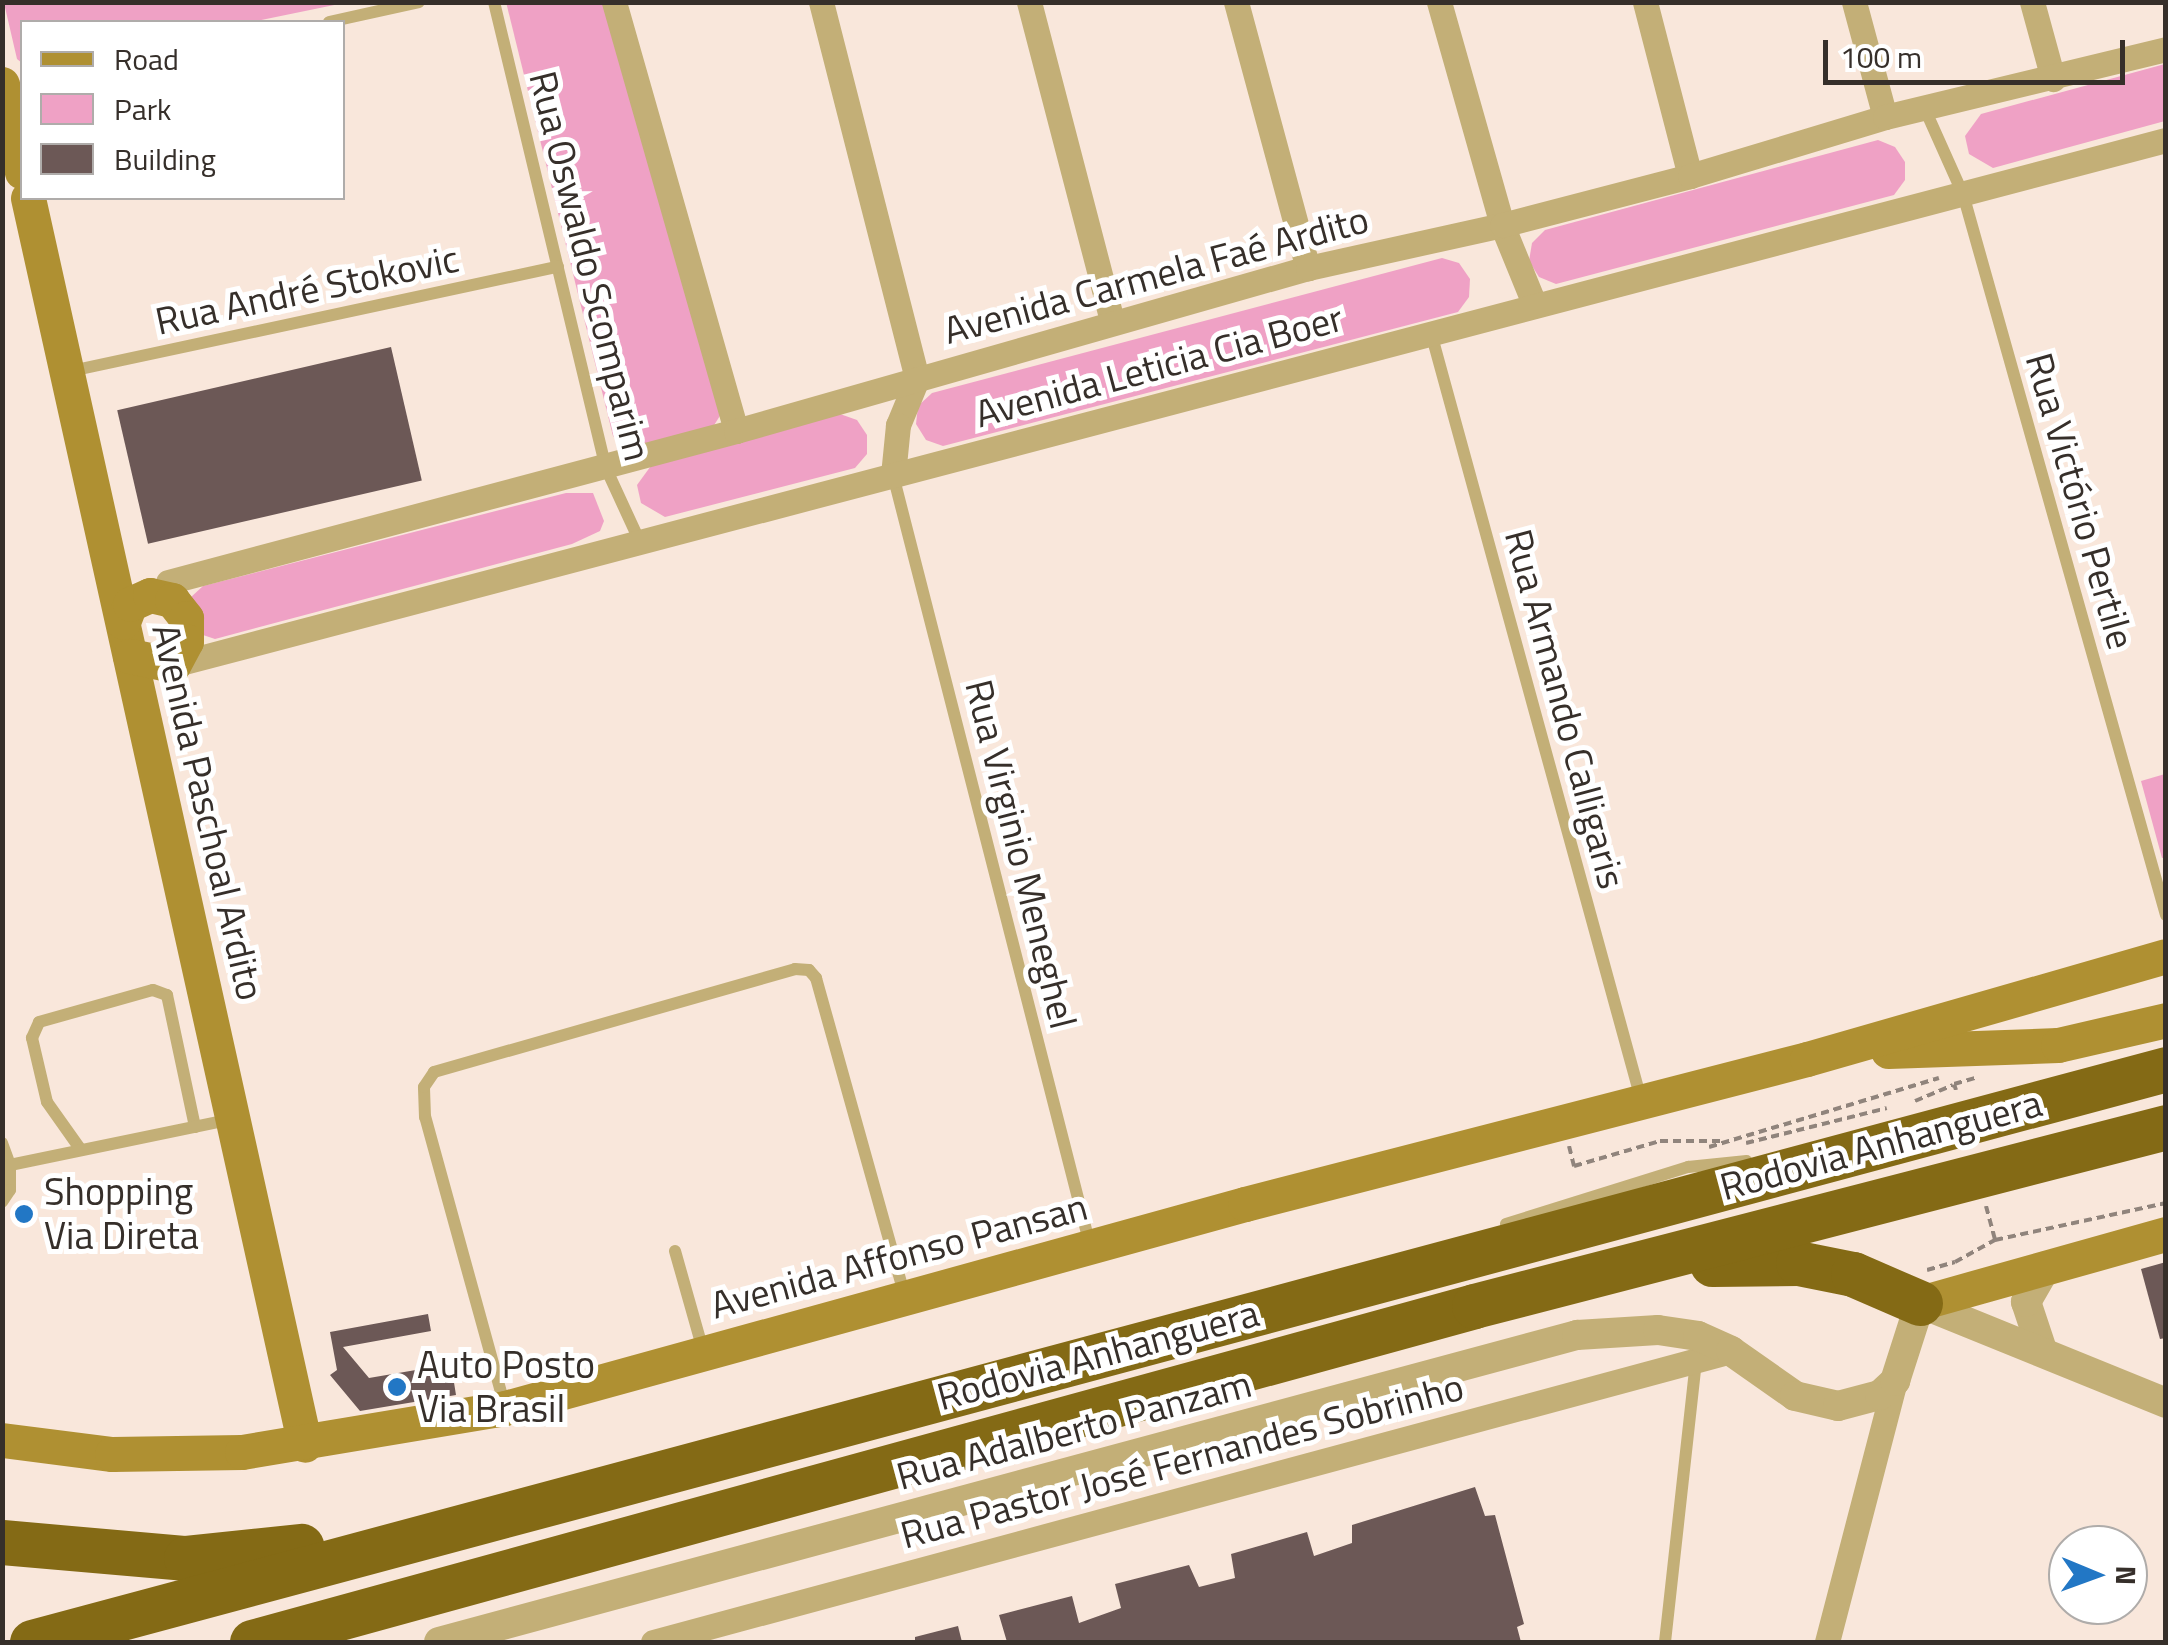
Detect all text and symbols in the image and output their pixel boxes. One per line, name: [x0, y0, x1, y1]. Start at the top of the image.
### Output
legend: [20, 20, 345, 200]
scale bar: [1828, 20, 2130, 82]
text: 100 m: [1840, 34, 1922, 80]
text: Road: [114, 36, 179, 82]
street label: Rua Oswaldo Scomparim: [520, 67, 660, 465]
text: Park: [114, 86, 171, 132]
text: Building: [114, 136, 216, 182]
street label: Avenida Carmela Faé Ardito: [939, 196, 1373, 354]
street label: Rua André Stokovic: [151, 236, 463, 344]
street label: Avenida Leticia Cia Boer: [970, 295, 1348, 437]
street label: Rua Victório Pertile: [2016, 348, 2144, 654]
street label: Rua Armando Calligaris: [1495, 525, 1635, 893]
street label: Avenida Paschoal Ardito: [143, 619, 273, 1005]
street label: Rua Virginio Meneghel: [956, 675, 1086, 1033]
street label: Rodovia Anhanguera: [1715, 1080, 2047, 1210]
place label: Shopping Via Direta: [44, 1169, 199, 1258]
street label: Avenida Affonso Pansan: [706, 1184, 1092, 1328]
marker: Shopping Via Direta: [13, 1203, 35, 1225]
street label: Rodovia Anhanguera: [932, 1290, 1264, 1420]
place label: Auto Posto Via Brasil: [417, 1342, 595, 1432]
street label: Rua Adalberto Panzam: [892, 1361, 1256, 1499]
street label: Rua Pastor José Fernandes Sobrinho: [896, 1364, 1468, 1558]
marker: Auto Posto Via Brasil: [386, 1376, 408, 1398]
north arrow: [2048, 1525, 2148, 1625]
text: N: [2105, 1565, 2148, 1586]

